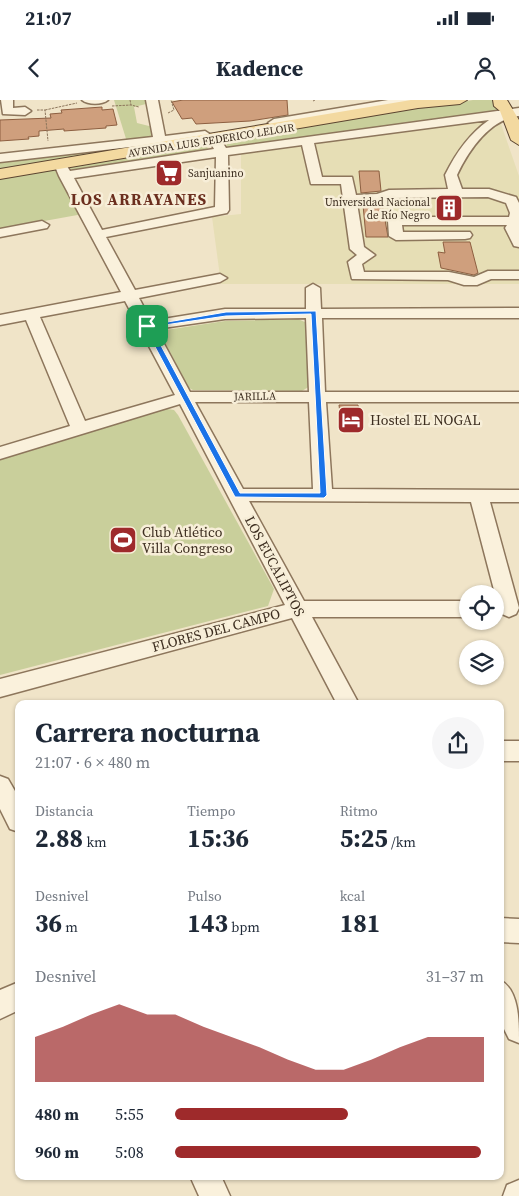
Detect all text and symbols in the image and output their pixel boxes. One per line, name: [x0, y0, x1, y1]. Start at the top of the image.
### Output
text: 21:07: [25, 5, 72, 31]
text: Kadence: [216, 53, 303, 83]
icon: back: [20, 54, 48, 82]
icon: person: [471, 54, 499, 82]
street label: AVENIDA LUIS FEDERICO LELOIR: [127, 120, 295, 161]
supermarket icon: Sanjuanino: [154, 158, 184, 188]
place label: Sanjuanino: [188, 166, 244, 181]
district label: LOS ARRAYANES: [71, 188, 207, 210]
building icon: Universidad Nacional de Río Negro: [434, 193, 464, 223]
place label: Universidad Nacional de Río Negro: [325, 195, 430, 223]
pin: [126, 305, 168, 347]
icon: arrive: [133, 312, 161, 340]
street label: JARILLA: [233, 389, 277, 404]
hotel icon: Hostel EL NOGAL: [336, 405, 366, 435]
place label: Hostel EL NOGAL: [370, 410, 481, 430]
street label: LOS EUCALIPTOS: [240, 512, 310, 620]
place label: Club Atlético Villa Congreso: [142, 522, 233, 558]
sports icon: Club Atlético Villa Congreso: [108, 525, 138, 555]
map controls: [459, 585, 504, 685]
button: locate: [459, 585, 504, 630]
street label: FLORES DEL CAMPO: [150, 603, 282, 657]
button: layers: [459, 640, 504, 685]
text: Carrera nocturna: [35, 713, 260, 751]
button: share: [432, 717, 484, 769]
text: 21:07 · 6 × 480 m: [35, 751, 150, 773]
text: Distancia: [35, 801, 93, 821]
text: Tiempo: [187, 801, 235, 821]
text: Ritmo: [340, 801, 378, 821]
text: 2.88: [35, 821, 83, 855]
text: 15:36: [187, 821, 249, 855]
text: 5:25: [340, 821, 388, 855]
text: km: [83, 832, 107, 852]
text: /km: [388, 832, 416, 852]
text: Desnivel: [35, 886, 89, 906]
text: Pulso: [187, 886, 222, 906]
text: kcal: [340, 886, 365, 906]
text: 36: [35, 906, 62, 940]
text: 143: [187, 906, 228, 940]
text: 181: [340, 906, 380, 940]
text: m: [62, 917, 78, 937]
text: bpm: [228, 917, 260, 937]
text: Desnivel: [35, 965, 96, 987]
text: 31–37 m: [426, 965, 484, 987]
text: 480 m: [35, 1103, 79, 1125]
text: 5:55: [115, 1103, 144, 1125]
text: 960 m: [35, 1141, 79, 1163]
text: 5:08: [115, 1141, 144, 1163]

